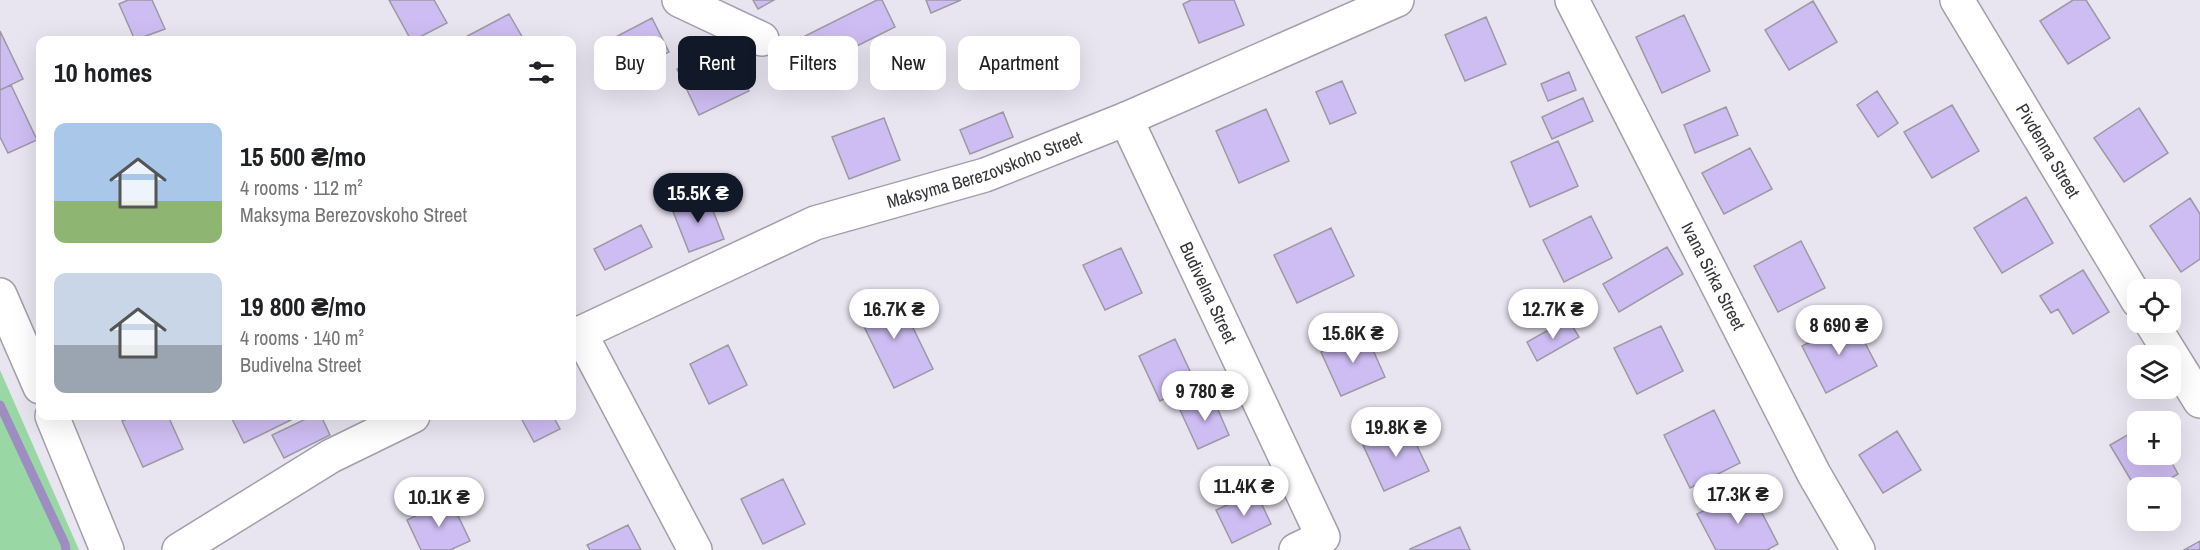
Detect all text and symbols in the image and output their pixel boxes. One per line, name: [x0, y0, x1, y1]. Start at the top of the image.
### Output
chip: Buy: [594, 36, 666, 90]
chip: Rent: [678, 36, 756, 90]
chip: Filters: [768, 36, 858, 90]
chip: New: [870, 36, 946, 90]
chip: Apartment: [958, 36, 1080, 90]
text: 10 homes: [54, 55, 152, 90]
icon: filters: [525, 56, 558, 89]
street label: Pivdenna Street: [2010, 99, 2086, 202]
street label: Maksyma Berezovskoho Street: [884, 125, 1085, 214]
text: 15 500 ₴/mo: [240, 139, 366, 174]
icon: home: [102, 147, 174, 219]
pin: 15.5K ₴: [643, 173, 753, 224]
text: 4 rooms · 112 m²: [240, 174, 363, 201]
text: 15.5K ₴: [667, 179, 729, 206]
text: Maksyma Berezovskoho Street: [240, 201, 467, 228]
street label: Ivana Sirka Street: [1675, 217, 1751, 334]
street label: Budivelna Street: [1174, 238, 1243, 347]
map controls: [2127, 279, 2181, 531]
button: locate: [2127, 279, 2181, 333]
text: 19 800 ₴/mo: [240, 289, 366, 324]
pin: 16.7K ₴: [839, 289, 949, 340]
pin: 12.7K ₴: [1498, 289, 1608, 340]
text: 16.7K ₴: [863, 295, 925, 322]
text: 12.7K ₴: [1522, 295, 1584, 322]
icon: home: [102, 297, 174, 369]
pin: 8 690 ₴: [1784, 305, 1894, 356]
text: 8 690 ₴: [1810, 311, 1868, 338]
pin: 15.6K ₴: [1298, 313, 1408, 364]
text: 15.6K ₴: [1322, 319, 1384, 346]
text: 4 rooms · 140 m²: [240, 324, 364, 351]
button: layers: [2127, 345, 2181, 399]
text: Budivelna Street: [240, 351, 361, 378]
pin: 9 780 ₴: [1150, 371, 1260, 422]
text: 9 780 ₴: [1176, 377, 1234, 404]
pin: 19.8K ₴: [1341, 407, 1451, 458]
button: +: [2127, 411, 2181, 465]
text: 19.8K ₴: [1365, 413, 1427, 440]
pin: 11.4K ₴: [1189, 466, 1299, 517]
text: 11.4K ₴: [1214, 472, 1274, 499]
pin: 17.3K ₴: [1683, 474, 1793, 525]
pin: 10.1K ₴: [384, 477, 494, 528]
button: −: [2127, 477, 2181, 531]
text: 17.3K ₴: [1707, 480, 1769, 507]
text: 10.1K ₴: [408, 483, 470, 510]

